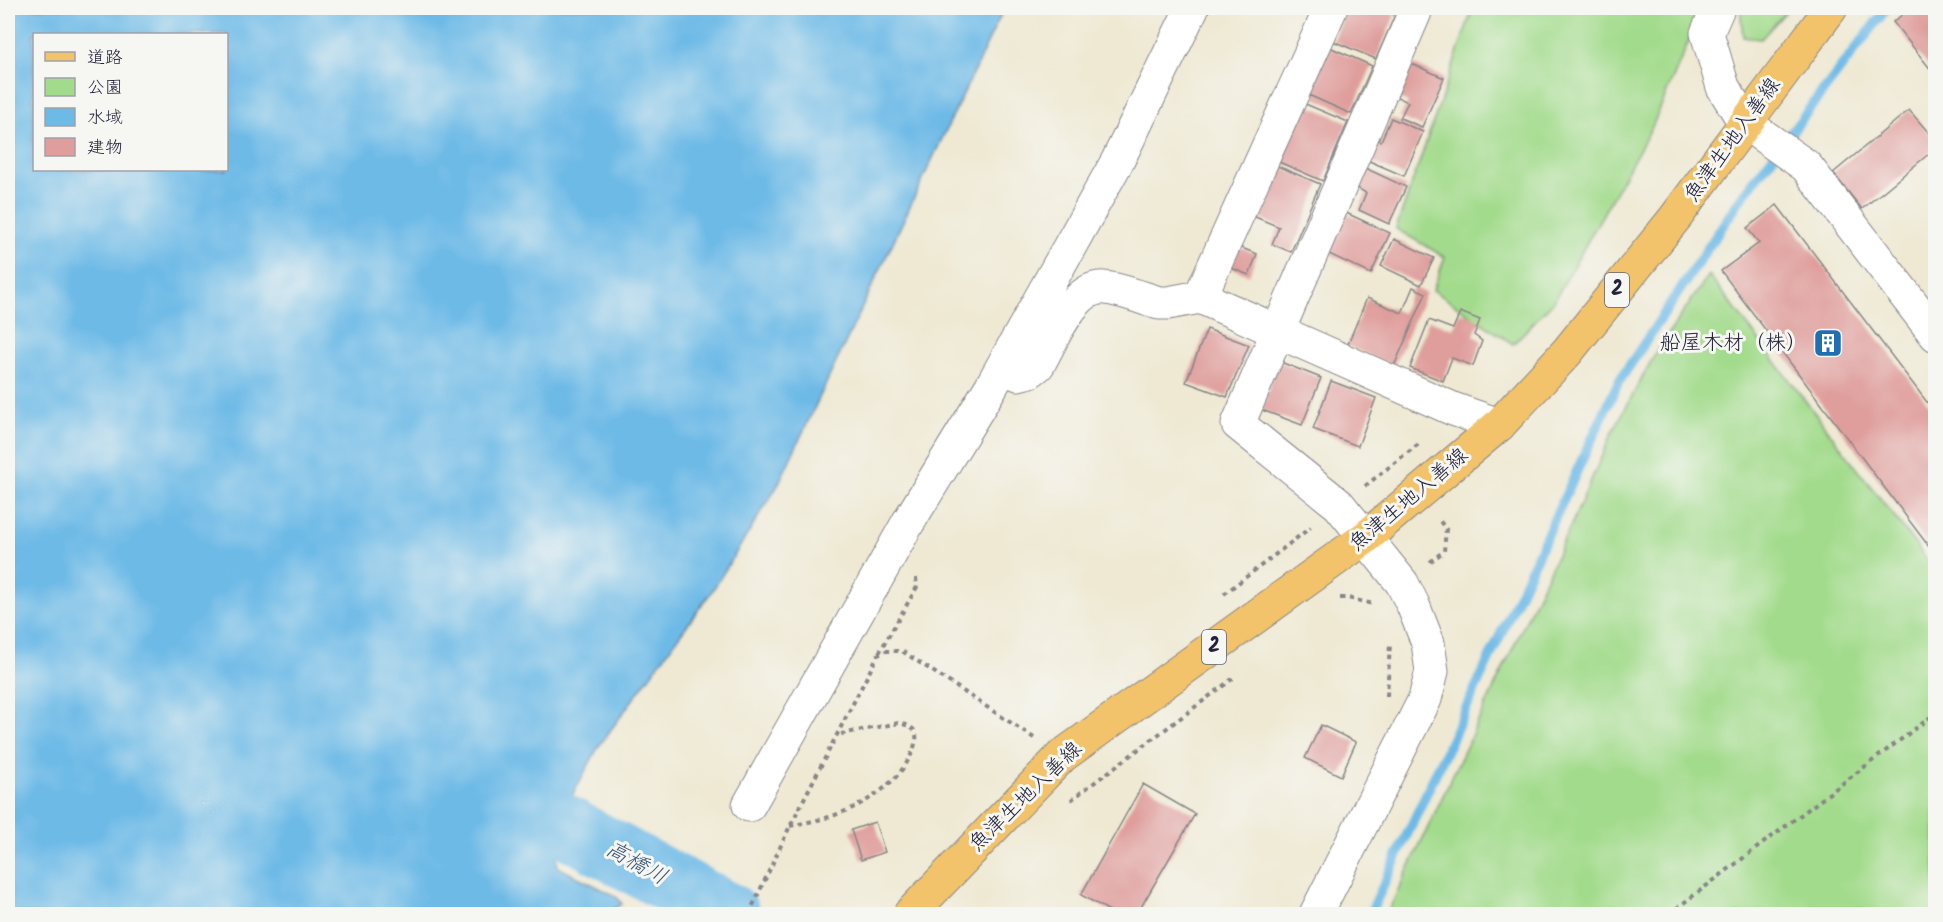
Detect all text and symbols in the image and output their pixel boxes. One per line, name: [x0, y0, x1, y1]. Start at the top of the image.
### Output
legend: [33, 33, 228, 171]
text: 道路: [87, 44, 123, 73]
street label: 魚津生地入善線: [1676, 71, 1790, 209]
text: 公園: [87, 74, 123, 103]
text: 水域: [87, 104, 123, 133]
text: 建物: [87, 134, 123, 163]
road number: 2: [1605, 273, 1629, 307]
place label: 船屋木材（株）: [1660, 327, 1807, 360]
building icon: 船屋木材（株）: [1812, 327, 1844, 359]
street label: 魚津生地入善線: [1342, 440, 1476, 560]
road number: 2: [1202, 630, 1226, 664]
street label: 魚津生地入善線: [962, 734, 1090, 860]
water label: 高橋川: [599, 833, 673, 895]

